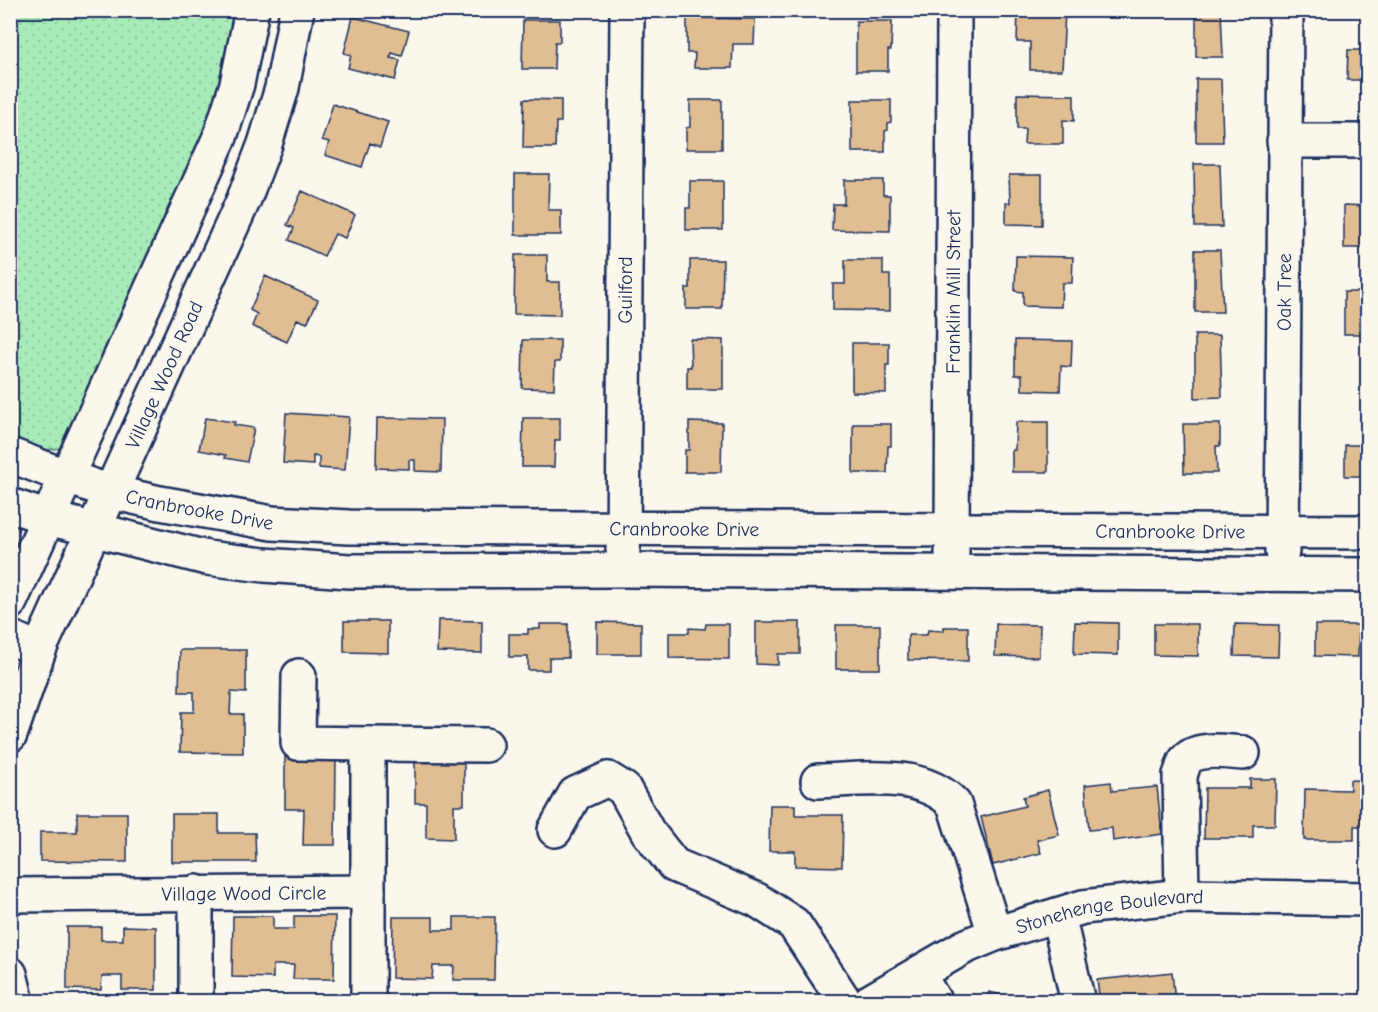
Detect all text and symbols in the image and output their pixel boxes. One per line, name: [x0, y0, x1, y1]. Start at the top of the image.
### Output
street label: Franklin Mill Street: [941, 209, 965, 374]
street label: Oak Tree: [1272, 253, 1296, 331]
street label: Guilford: [613, 256, 637, 324]
street label: Village Wood Road: [120, 297, 208, 452]
street label: Cranbrooke Drive: [124, 484, 275, 535]
street label: Cranbrooke Drive: [609, 517, 759, 541]
street label: Cranbrooke Drive: [1095, 519, 1245, 543]
street label: Village Wood Circle: [161, 881, 327, 905]
street label: Stonehenge Boulevard: [1013, 884, 1204, 938]

